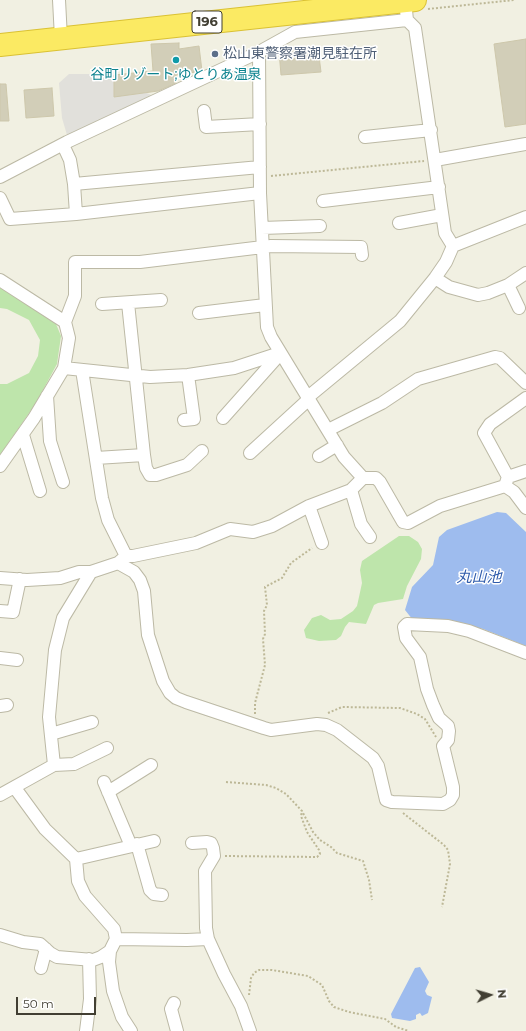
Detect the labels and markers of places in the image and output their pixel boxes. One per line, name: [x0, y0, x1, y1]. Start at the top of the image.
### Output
place label: 松山東警察署潮見駐在所: [223, 46, 377, 62]
marker: 松山東警察署潮見駐在所: [210, 49, 220, 59]
marker: 谷町リゾート;ゆとりあ温泉: [171, 55, 181, 65]
place label: 谷町リゾート;ゆとりあ温泉: [91, 67, 261, 83]

